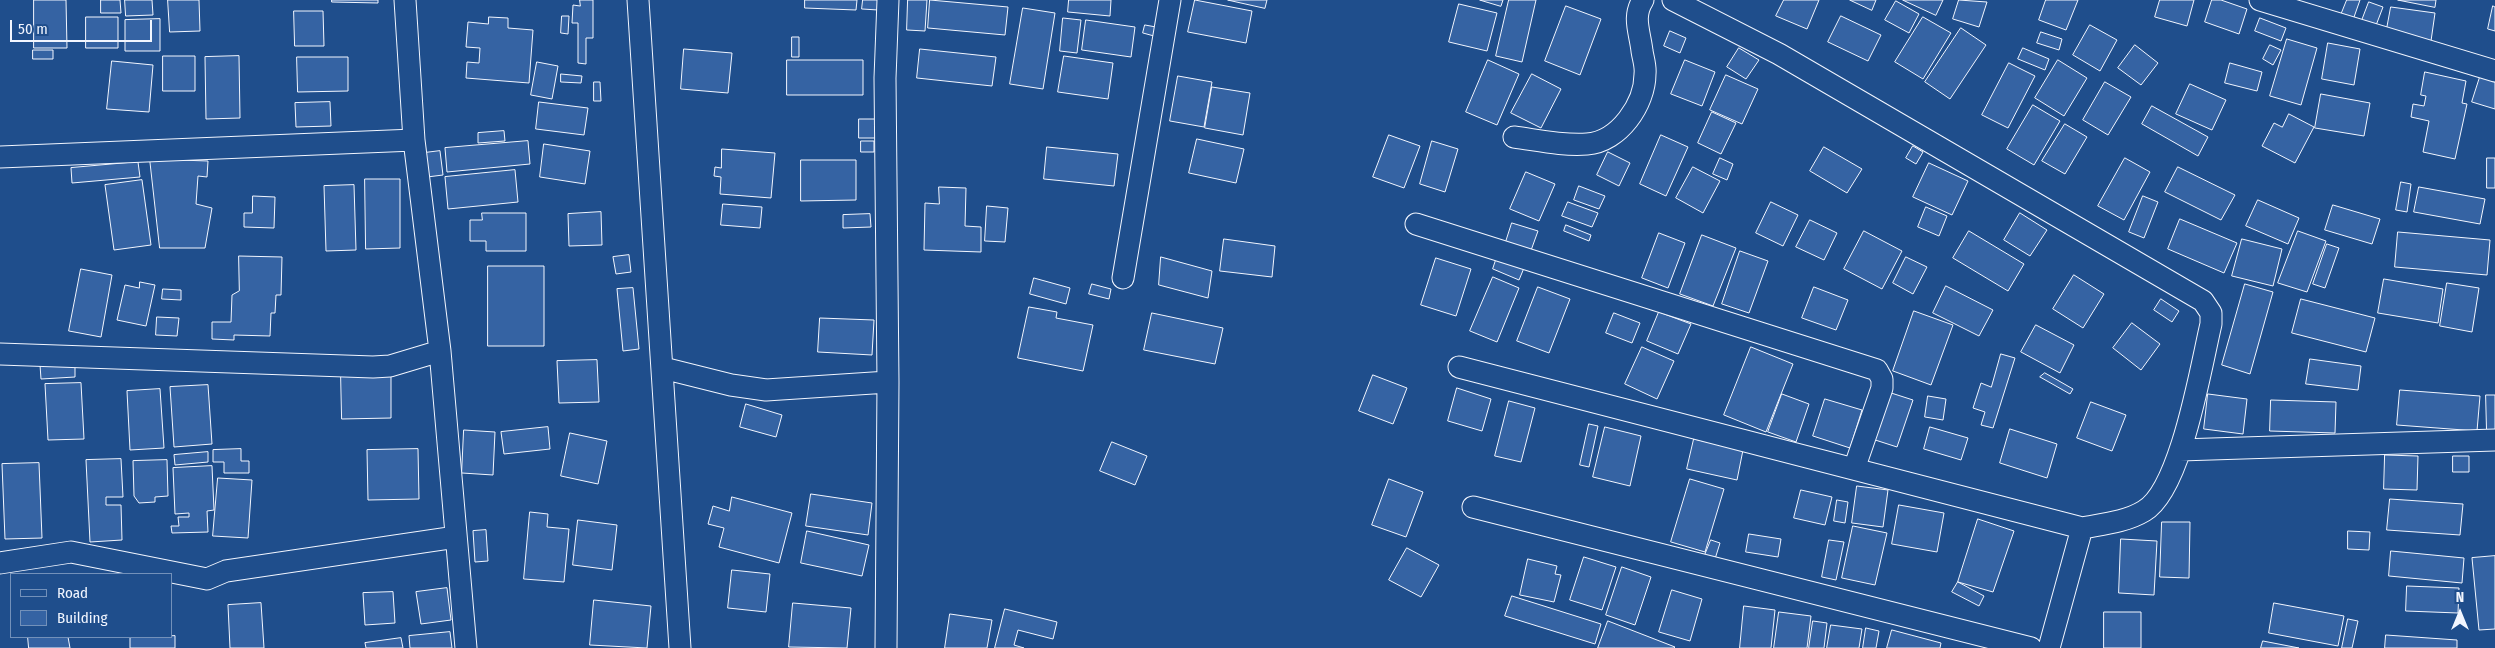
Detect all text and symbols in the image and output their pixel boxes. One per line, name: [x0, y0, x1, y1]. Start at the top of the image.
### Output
scale bar: [12, 10, 155, 42]
text: 50 m: [18, 20, 48, 38]
legend: [10, 573, 172, 638]
text: Road: [57, 584, 88, 602]
north arrow: [2435, 588, 2485, 638]
text: N: [2456, 589, 2464, 606]
text: Building: [57, 609, 108, 627]

